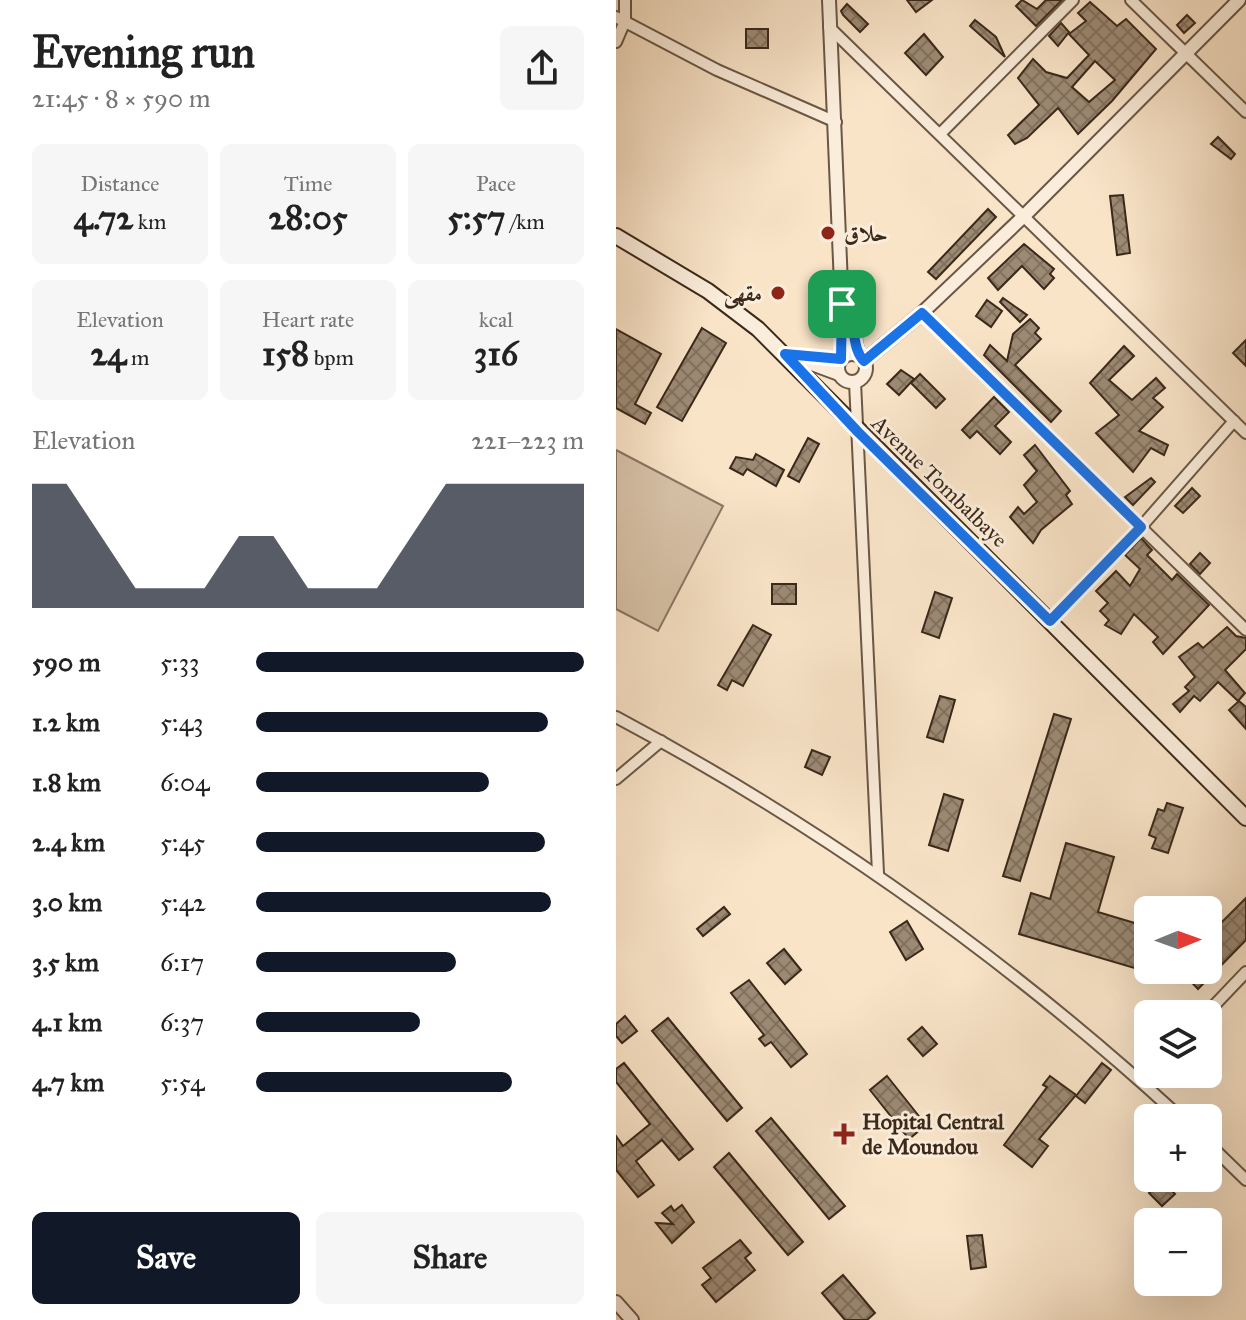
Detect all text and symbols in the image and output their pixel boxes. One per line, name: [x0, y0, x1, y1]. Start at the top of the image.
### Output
text: Evening run: [32, 25, 255, 79]
button: share: [500, 26, 584, 110]
text: 21:45 · 8 × 590 m: [32, 82, 211, 114]
text: Distance: [81, 170, 159, 197]
text: Time: [284, 170, 332, 197]
text: Pace: [476, 170, 516, 197]
text: 4.72: [73, 197, 133, 238]
text: 28:05: [268, 197, 348, 238]
text: 5:57: [447, 197, 505, 238]
text: km: [133, 208, 167, 235]
text: /km: [505, 208, 545, 235]
place label: حلاق: [844, 220, 888, 247]
marker: حلاق: [819, 224, 837, 242]
pin: [808, 270, 876, 338]
place label: مقهى: [724, 280, 762, 309]
icon: arrive: [820, 282, 864, 326]
marker: مقهى: [769, 284, 787, 302]
text: Elevation: [76, 306, 164, 333]
text: Heart rate: [262, 306, 354, 333]
text: kcal: [479, 306, 513, 333]
text: 24: [91, 333, 126, 374]
text: 158: [262, 333, 309, 374]
text: 316: [474, 333, 518, 374]
text: m: [126, 344, 149, 371]
text: bpm: [309, 344, 354, 371]
street label: Avenue Tombalbaye: [865, 409, 1013, 553]
text: Elevation: [32, 424, 135, 456]
text: 221–223 m: [471, 424, 584, 456]
text: 590 m: [32, 646, 101, 678]
text: 5:33: [160, 646, 199, 678]
text: 1.2 km: [32, 706, 100, 738]
text: 5:43: [160, 706, 204, 738]
text: 1.8 km: [32, 766, 101, 798]
text: 6:04: [160, 766, 210, 798]
text: 2.4 km: [32, 826, 105, 858]
text: 5:45: [160, 826, 205, 858]
text: 3.0 km: [32, 886, 102, 918]
text: 5:42: [160, 886, 206, 918]
north arrow: [1134, 896, 1222, 984]
map controls: [1134, 896, 1222, 1296]
text: 3.5 km: [32, 946, 99, 978]
text: 6:17: [160, 946, 204, 978]
button: layers: [1134, 1000, 1222, 1088]
text: 4.1 km: [32, 1006, 102, 1038]
text: 6:37: [160, 1006, 204, 1038]
text: 4.7 km: [32, 1066, 104, 1098]
text: 5:54: [160, 1066, 205, 1098]
button: +: [1134, 1104, 1222, 1192]
place label: Hopital Central de Moundou: [862, 1108, 1005, 1160]
marker: Hopital Central de Moundou: [833, 1123, 855, 1145]
button: −: [1134, 1208, 1222, 1296]
button: Save: [32, 1212, 300, 1304]
button: Share: [316, 1212, 584, 1304]

